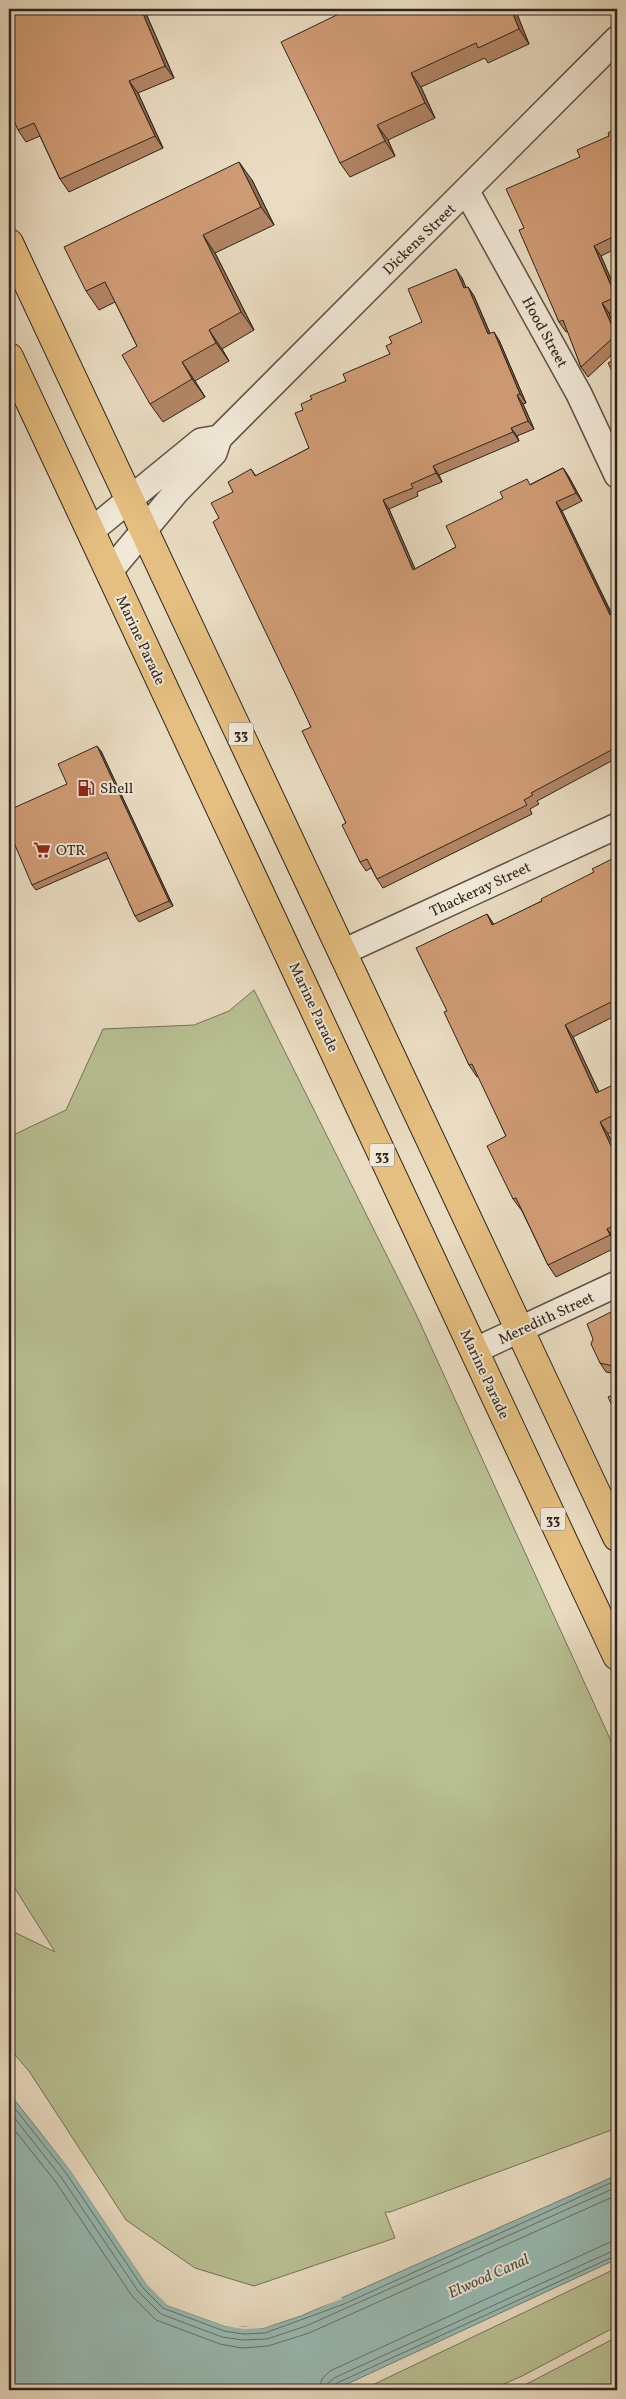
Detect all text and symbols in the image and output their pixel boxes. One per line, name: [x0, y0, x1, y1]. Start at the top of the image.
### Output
street label: Dickens Street: [379, 200, 461, 280]
street label: Hood Street: [516, 294, 572, 372]
street label: Marine Parade: [110, 592, 170, 689]
road number: 33: [228, 722, 254, 746]
fuel station icon: Shell: [76, 778, 96, 798]
place label: Shell: [100, 779, 133, 800]
supermarket icon: OTR: [32, 840, 52, 860]
place label: OTR: [56, 841, 85, 862]
street label: Thackeray Street: [427, 858, 535, 923]
street label: Marine Parade: [283, 959, 343, 1056]
road number: 33: [370, 1144, 394, 1166]
street label: Meredith Street: [495, 1288, 598, 1351]
street label: Marine Parade: [454, 1326, 514, 1423]
road number: 33: [540, 1508, 566, 1530]
water label: Elwood Canal: [445, 2249, 533, 2305]

